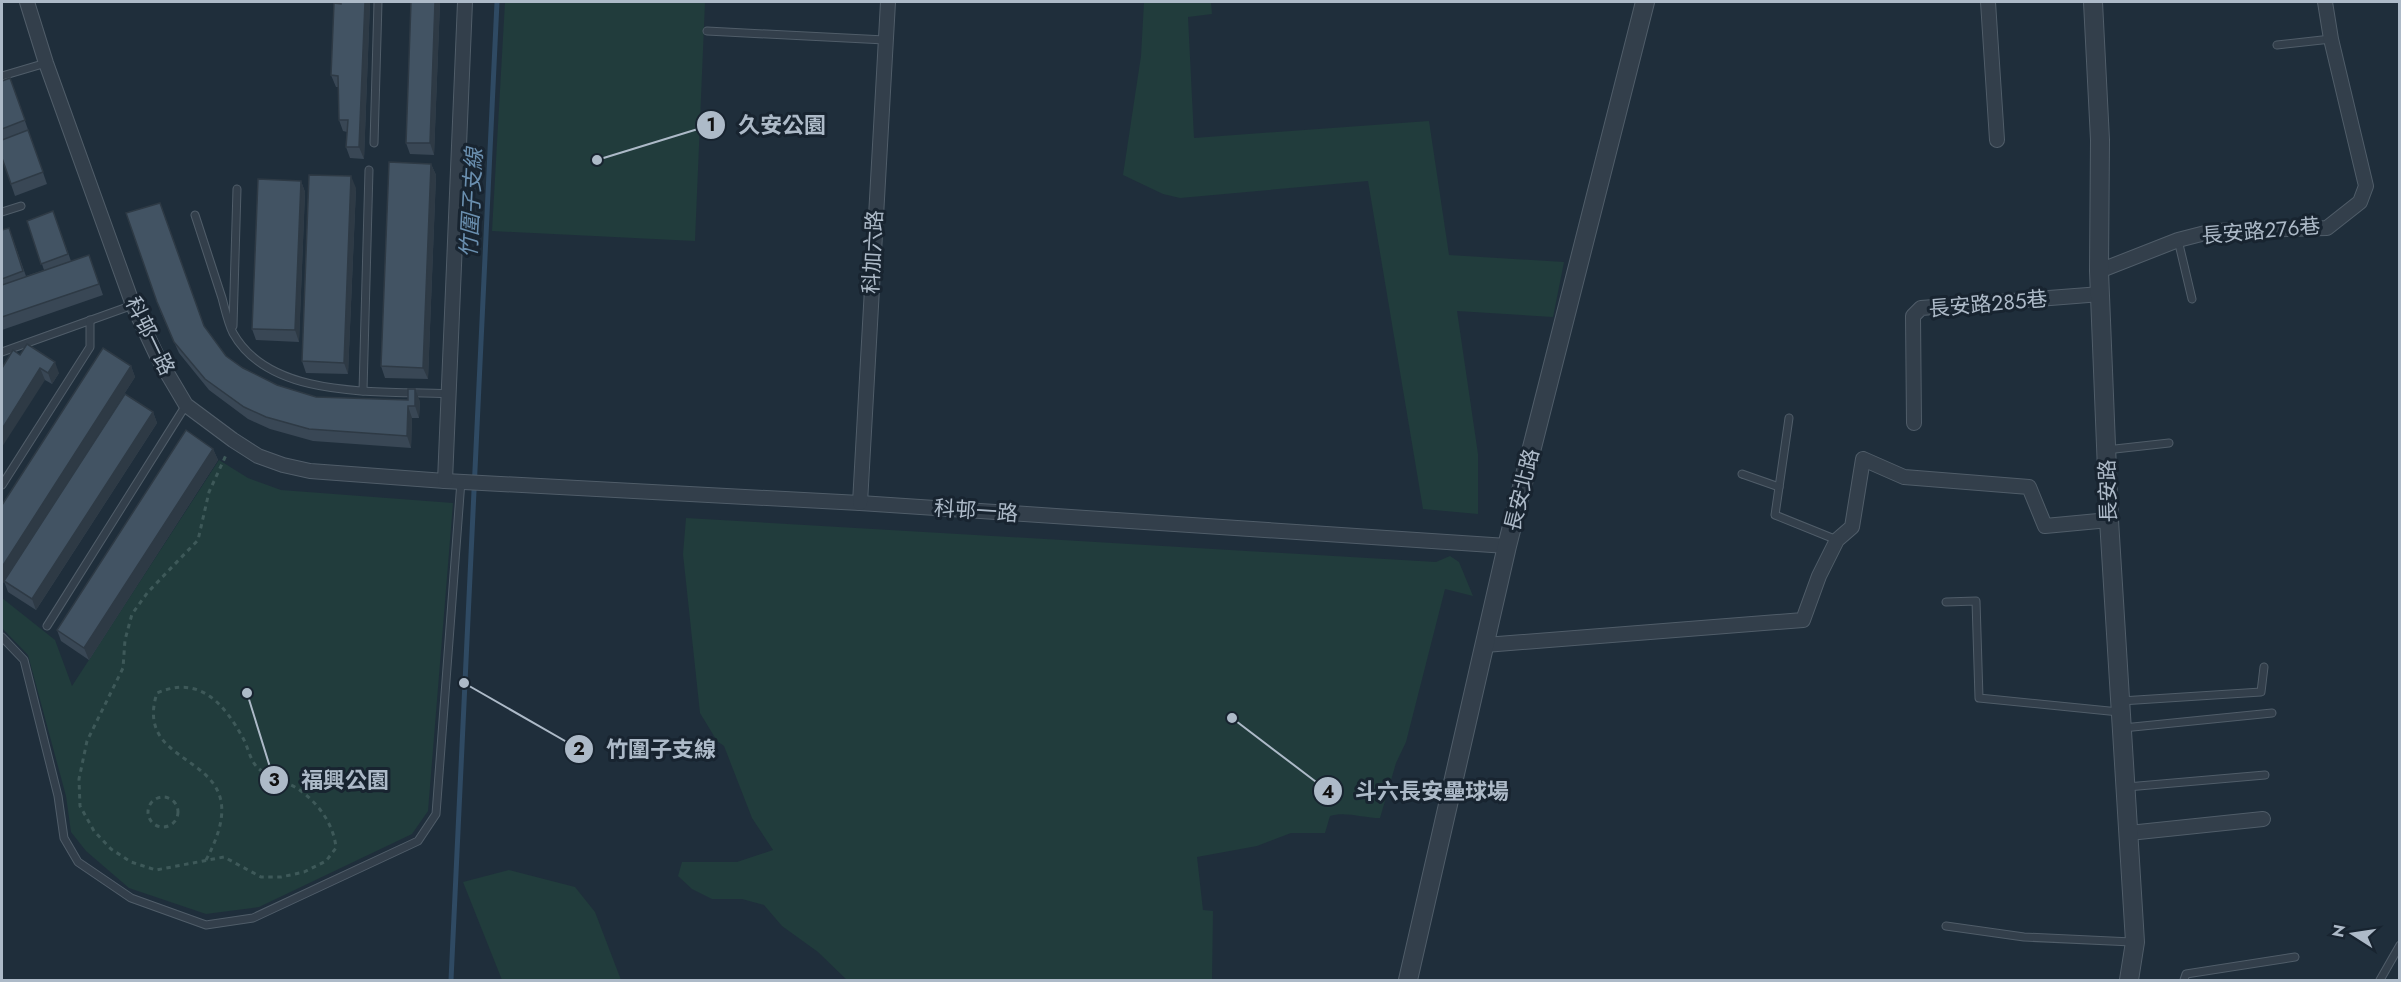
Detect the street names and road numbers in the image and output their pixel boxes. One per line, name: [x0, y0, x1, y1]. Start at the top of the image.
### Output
street label: 科加六路: [856, 209, 890, 295]
street label: 長安路276巷: [2200, 211, 2322, 251]
street label: 長安路285巷: [1927, 284, 2049, 324]
street label: 科邨一路: [118, 292, 182, 380]
street label: 長安北路: [1497, 446, 1547, 534]
street label: 長安路: [2092, 459, 2124, 523]
street label: 科邨一路: [933, 493, 1019, 529]

